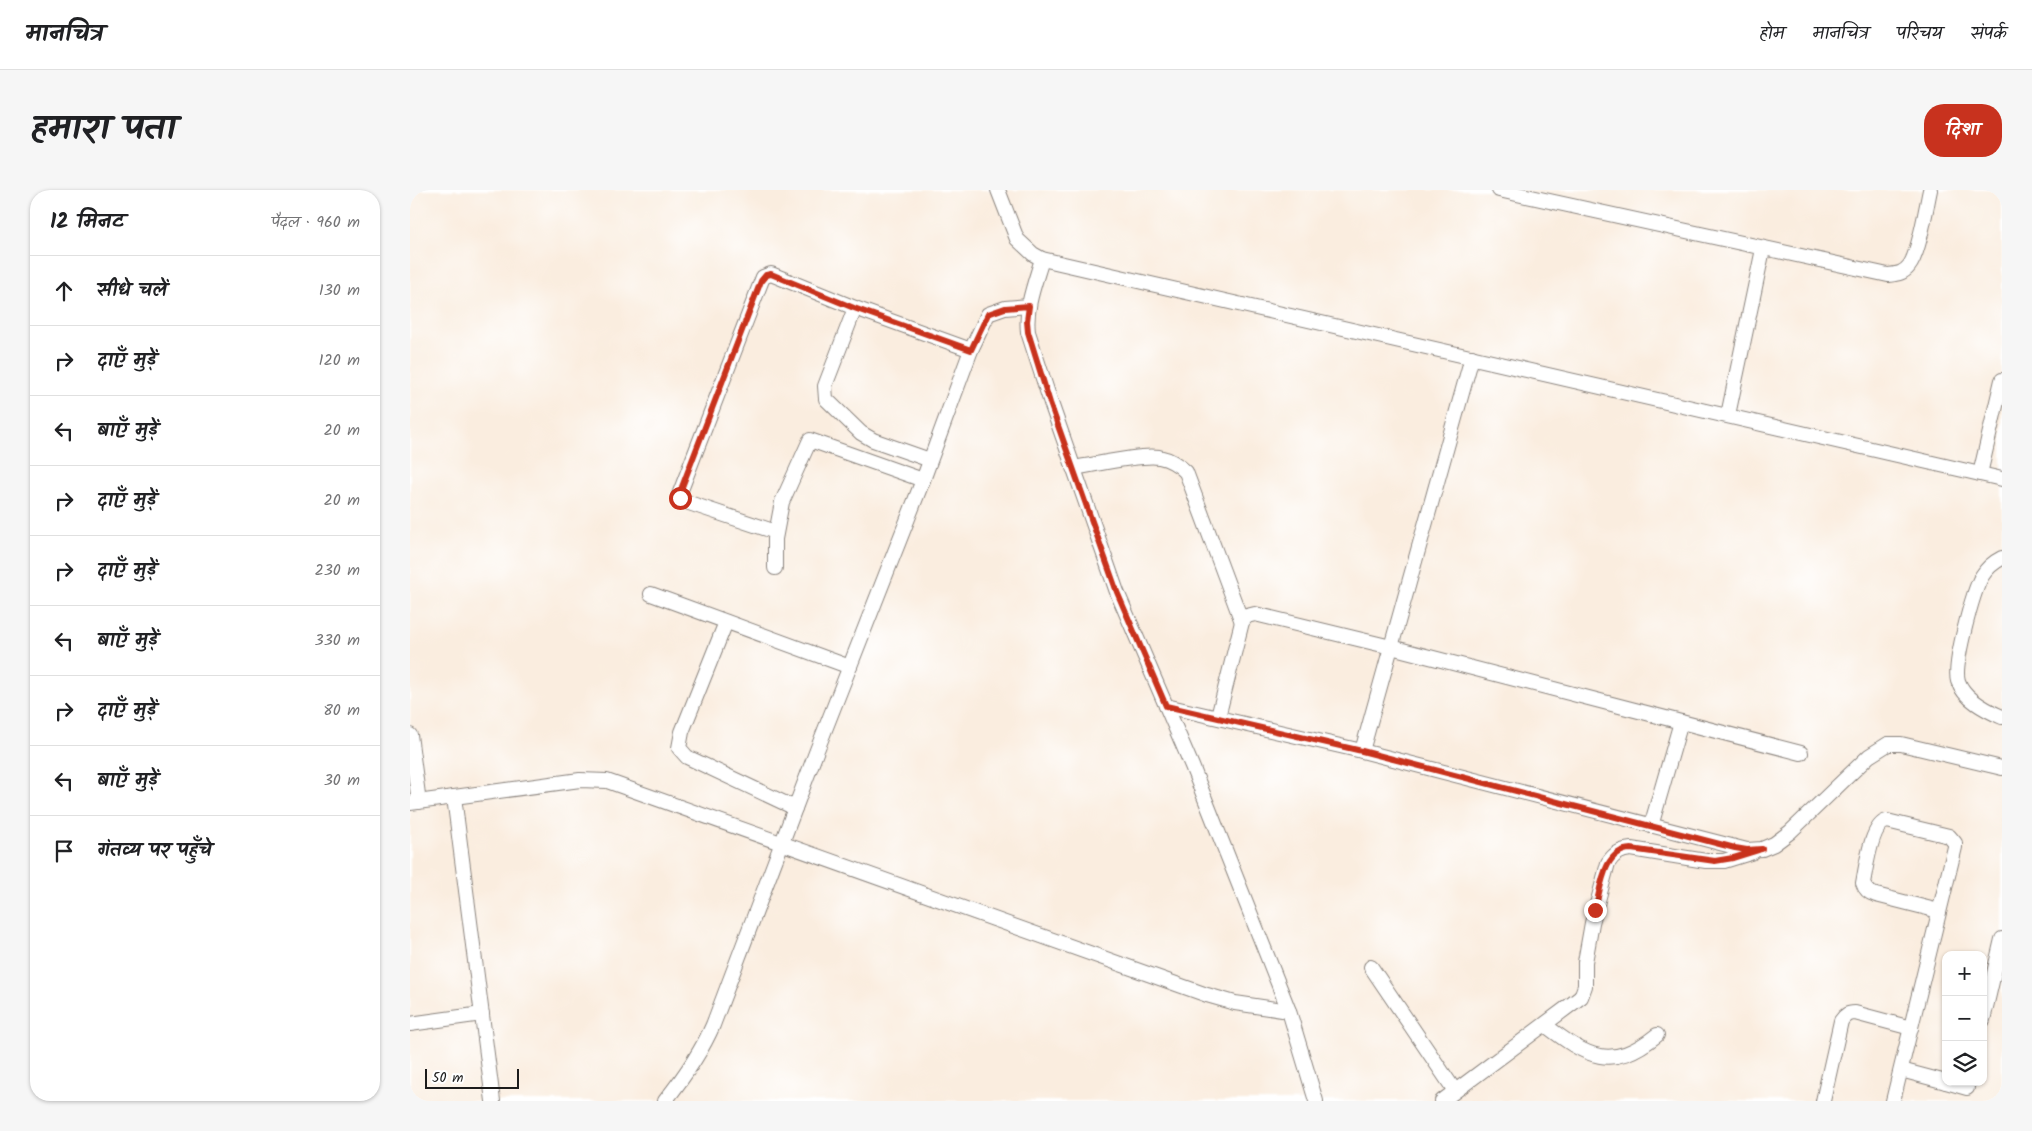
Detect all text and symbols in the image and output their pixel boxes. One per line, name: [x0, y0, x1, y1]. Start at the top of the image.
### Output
text: मानचित्र: [25, 15, 104, 54]
text: होम: [1759, 20, 1784, 49]
text: मानचित्र: [1812, 20, 1868, 49]
text: परिचय: [1896, 20, 1942, 49]
text: संपर्क: [1970, 20, 2007, 49]
text: हमारा पता: [30, 102, 176, 158]
button: दिशा: [1924, 104, 2002, 157]
text: 12 मिनट: [50, 206, 124, 239]
text: पैदल · 960 m: [271, 210, 360, 235]
text: सीधे चलें: [97, 276, 167, 306]
icon: ahead: [50, 277, 78, 305]
text: 130 m: [319, 278, 360, 303]
text: दाएँ मुड़ें: [97, 346, 156, 376]
icon: right: [50, 347, 78, 375]
text: 120 m: [319, 348, 360, 373]
text: बाएँ मुड़ें: [97, 416, 158, 446]
icon: left: [50, 417, 78, 445]
text: 20 m: [324, 418, 360, 443]
text: दाएँ मुड़ें: [97, 486, 156, 516]
icon: right: [50, 487, 78, 515]
route start: [669, 487, 692, 510]
text: 20 m: [324, 488, 360, 513]
text: दाएँ मुड़ें: [97, 556, 156, 586]
icon: right: [50, 557, 78, 585]
text: 230 m: [314, 558, 360, 583]
text: बाएँ मुड़ें: [97, 626, 158, 656]
icon: left: [50, 627, 78, 655]
text: 330 m: [315, 628, 360, 653]
text: दाएँ मुड़ें: [97, 696, 156, 726]
icon: right: [50, 697, 78, 725]
text: 80 m: [323, 698, 360, 723]
text: बाएँ मुड़ें: [97, 766, 158, 796]
icon: left: [50, 767, 78, 795]
text: 30 m: [324, 768, 360, 793]
text: गंतव्य पर पहुँचे: [97, 836, 212, 866]
icon: arrive: [50, 837, 78, 865]
route end: [1584, 899, 1607, 922]
map controls: [1942, 951, 1987, 1086]
button: +: [1942, 951, 1987, 996]
button: −: [1942, 996, 1987, 1041]
button: layers: [1942, 1041, 1987, 1086]
scale bar: [425, 1066, 519, 1089]
text: 50 m: [432, 1067, 463, 1089]

